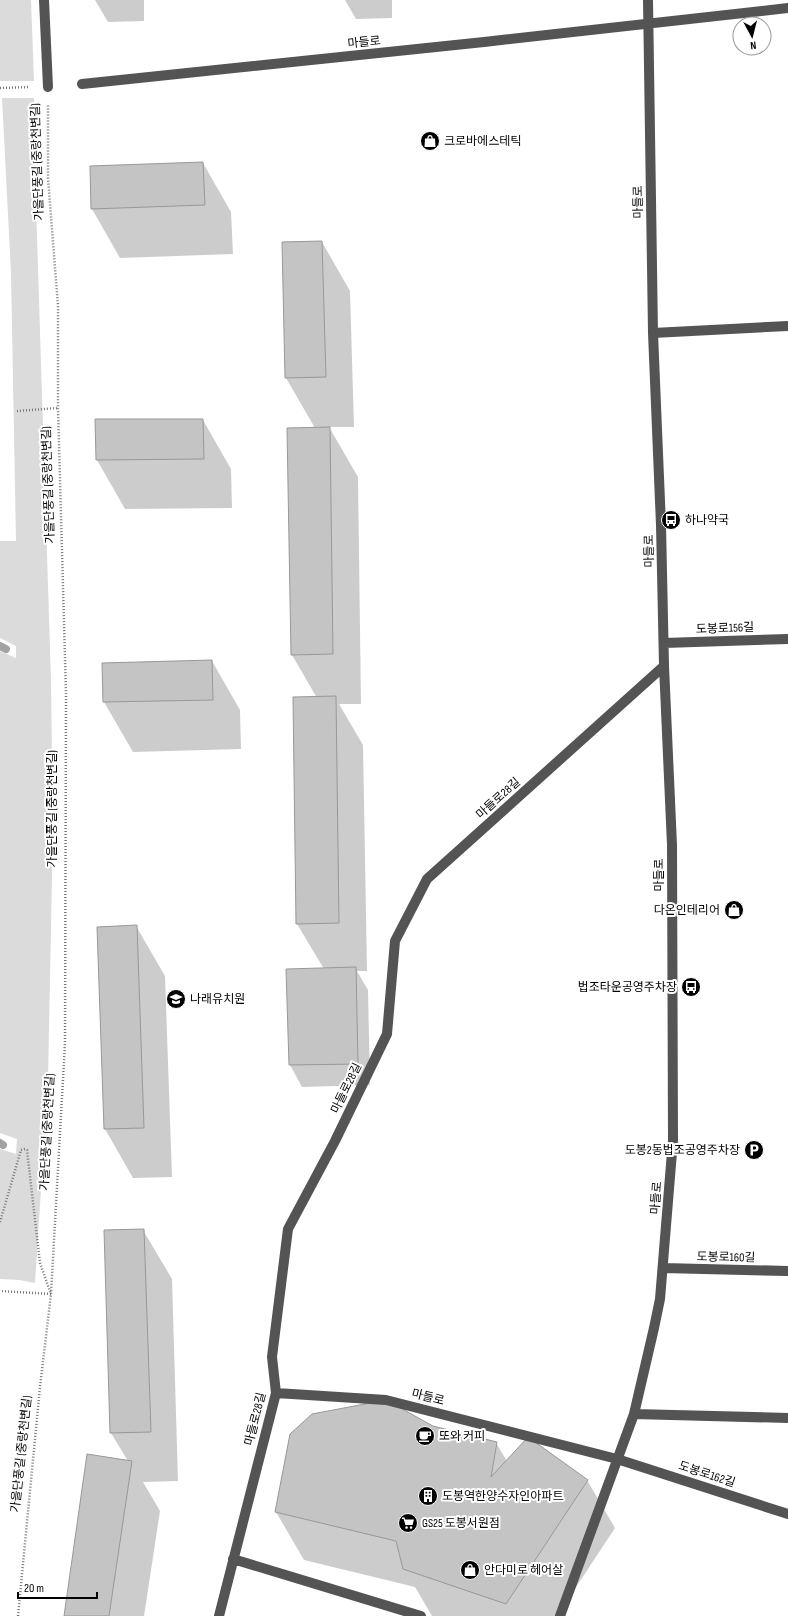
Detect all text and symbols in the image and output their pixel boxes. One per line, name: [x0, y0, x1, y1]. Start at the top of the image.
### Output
north arrow: [732, 16, 772, 56]
street label: 마들로: [347, 33, 381, 52]
text: N: [749, 39, 757, 52]
street label: 가을단풍길 (중랑천변길): [28, 103, 47, 221]
shop icon: 크로바에스테틱: [419, 130, 441, 152]
place label: 크로바에스테틱: [444, 134, 521, 149]
street label: 마들로: [631, 185, 646, 219]
street label: 가을단풍길 (중랑천변길): [39, 426, 58, 544]
bus stop icon: 하나약국: [660, 509, 682, 531]
place label: 하나약국: [685, 513, 729, 528]
street label: 마들로: [642, 534, 657, 568]
street label: 도봉로156길: [696, 620, 754, 637]
street label: 가을단풍길 (중랑천변길): [45, 750, 60, 868]
street label: 마들로28길: [473, 775, 524, 822]
street label: 마들로: [652, 858, 667, 892]
shop icon: 다온인테리어: [723, 899, 745, 921]
place label: 다온인테리어: [654, 903, 720, 918]
bus stop icon: 법조타운공영주차장: [680, 976, 702, 998]
place label: 법조타운공영주차장: [578, 980, 677, 995]
school or university icon: 나래유치원: [165, 988, 187, 1010]
place label: 나래유치원: [190, 992, 245, 1007]
street label: 마들로28길: [328, 1060, 365, 1116]
street label: 가을단풍길 (중랑천변길): [37, 1073, 58, 1191]
parking icon: 도봉2동법조공영주차장: [743, 1139, 765, 1161]
place label: 도봉2동법조공영주차장: [625, 1143, 740, 1158]
street label: 마들로: [648, 1181, 665, 1215]
street label: 도봉로160길: [696, 1249, 756, 1266]
street label: 마들로: [410, 1386, 446, 1409]
street label: 마들로28길: [242, 1391, 269, 1447]
street label: 가을단풍길 (중랑천변길): [8, 1395, 35, 1513]
cafe icon: 또와 커피: [414, 1425, 436, 1447]
place label: 또와 커피: [439, 1429, 485, 1444]
street label: 도봉로162길: [677, 1458, 737, 1491]
building icon: 도봉역한양수자인아파트: [417, 1485, 439, 1507]
place label: 도봉역한양수자인아파트: [442, 1489, 563, 1504]
supermarket icon: GS25 도봉서원점: [397, 1512, 419, 1534]
place label: GS25 도봉서원점: [422, 1516, 500, 1531]
shop icon: 안다미로 헤어살: [459, 1559, 481, 1581]
place label: 안다미로 헤어살: [484, 1563, 563, 1578]
scale bar: [18, 1574, 97, 1600]
text: 20 m: [24, 1581, 44, 1596]

